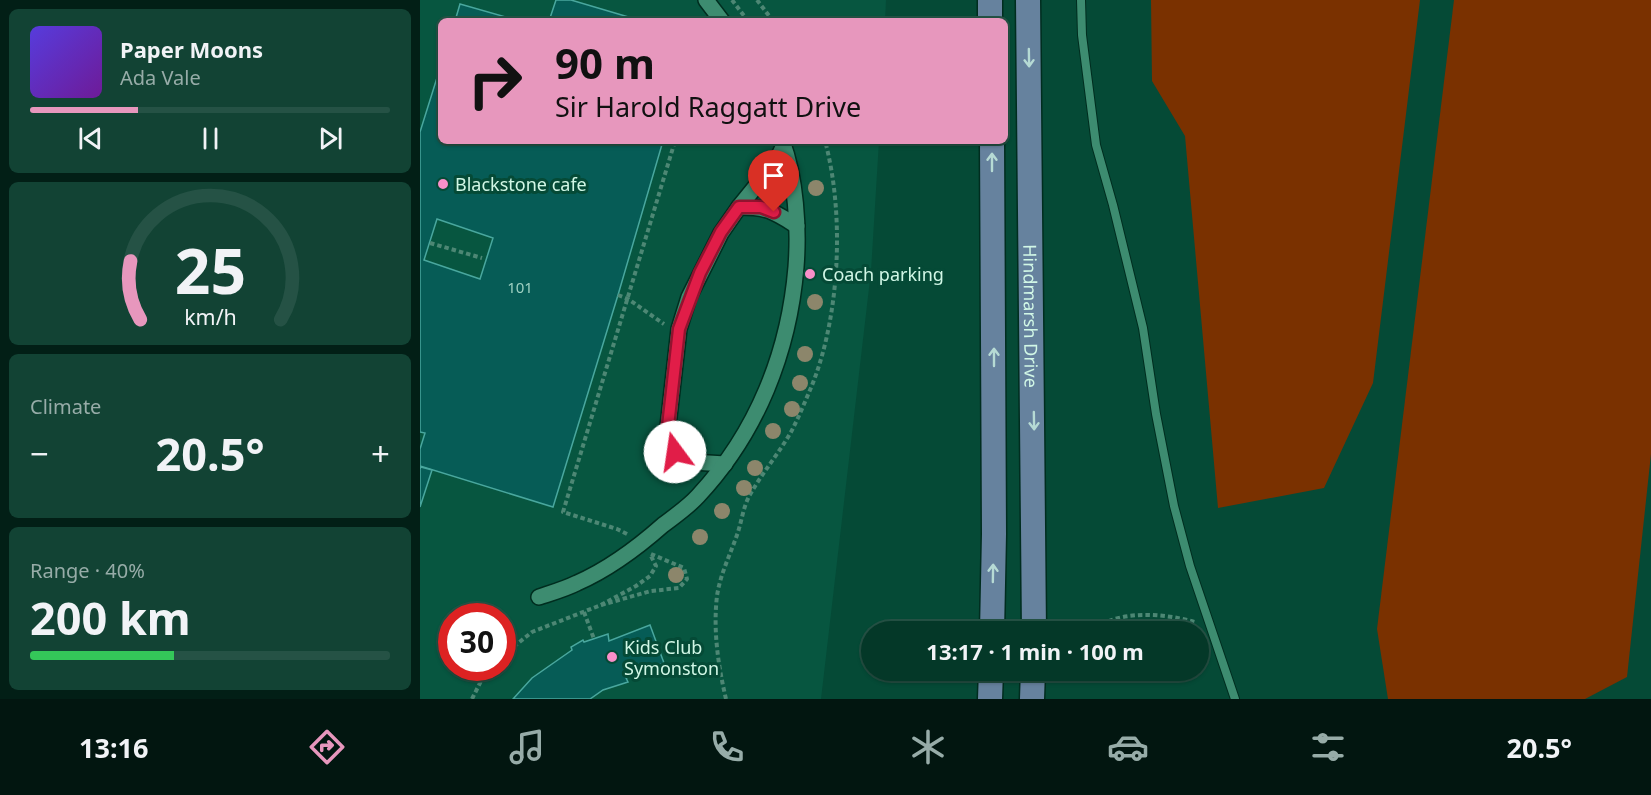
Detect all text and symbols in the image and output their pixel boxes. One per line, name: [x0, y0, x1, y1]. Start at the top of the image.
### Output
text: Paper Moons: [120, 34, 263, 64]
text: 90 m: [555, 34, 655, 91]
icon: right: [456, 42, 534, 120]
one-way arrow: [1023, 48, 1035, 68]
text: Ada Vale: [120, 64, 201, 91]
text: Sir Harold Raggatt Drive: [555, 88, 861, 125]
icon: previous: [74, 122, 107, 155]
icon: pause: [194, 122, 227, 155]
icon: next: [314, 122, 347, 155]
pin: [748, 150, 799, 212]
one-way arrow: [986, 153, 998, 173]
icon: arrive: [757, 159, 790, 192]
place label: Blackstone cafe: [455, 172, 587, 196]
marker: Blackstone cafe: [436, 177, 450, 191]
text: 25: [174, 227, 246, 312]
street label: Hindmarsh Drive: [1018, 244, 1044, 388]
place label: Coach parking: [822, 262, 944, 286]
marker: Coach parking: [803, 267, 817, 281]
house number: 101: [507, 277, 533, 297]
text: km/h: [184, 303, 236, 332]
one-way arrow: [988, 348, 1000, 368]
text: Climate: [30, 393, 101, 420]
one-way arrow: [1028, 411, 1040, 431]
position arrow: [643, 420, 707, 484]
text: 20.5°: [156, 423, 264, 484]
text: −: [30, 431, 49, 476]
text: +: [371, 431, 390, 476]
text: Range · 40%: [30, 557, 145, 584]
one-way arrow: [988, 564, 999, 584]
text: 200 km: [30, 587, 191, 648]
speed limit sign: 30: [438, 603, 516, 681]
place label: Kids Club Symonston: [624, 635, 719, 680]
text: 13:17 · 1 min · 100 m: [926, 636, 1144, 666]
marker: Kids Club Symonston: [605, 650, 619, 664]
icon: directions: [306, 726, 348, 768]
icon: music: [506, 726, 548, 768]
icon: phone: [706, 726, 748, 768]
icon: climate: [907, 726, 949, 768]
icon: car: [1107, 726, 1149, 768]
icon: filters: [1307, 726, 1349, 768]
text: 13:16: [79, 729, 148, 766]
text: 20.5°: [1507, 729, 1572, 766]

